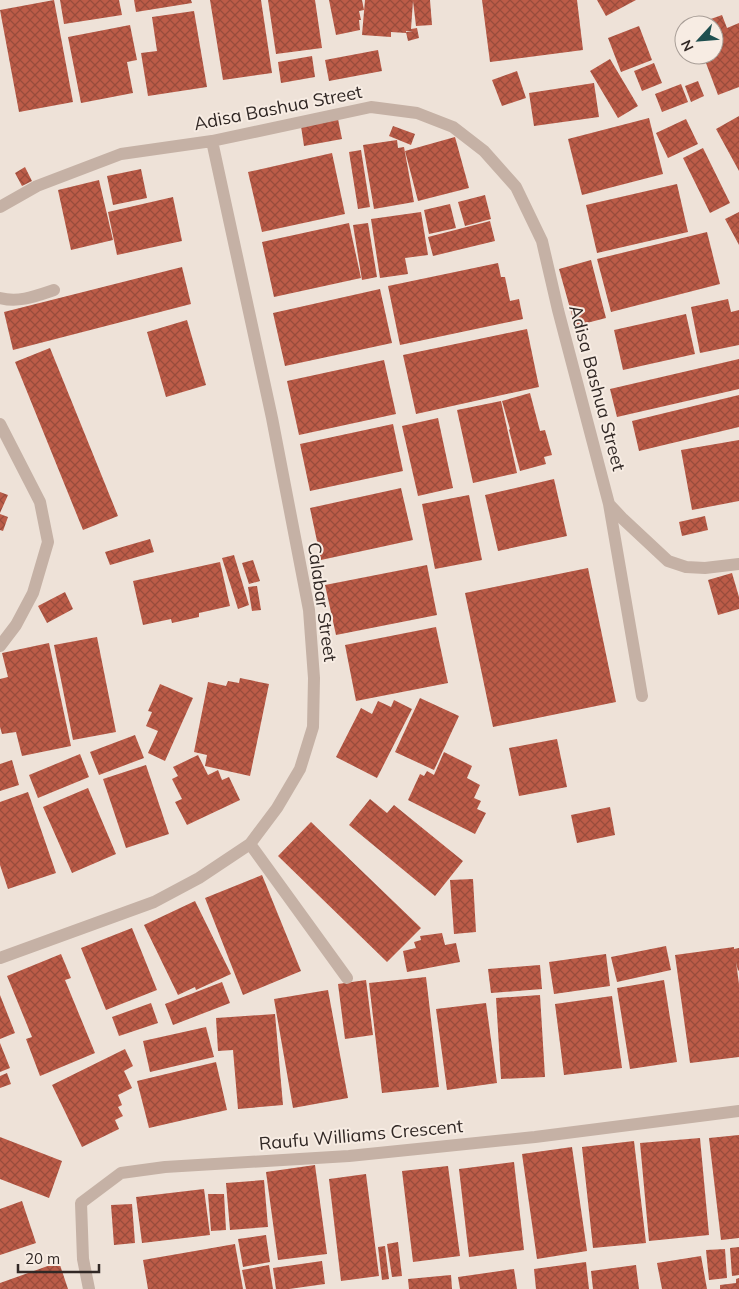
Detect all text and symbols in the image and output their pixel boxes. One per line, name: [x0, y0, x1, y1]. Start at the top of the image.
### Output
north arrow: [674, 15, 724, 65]
text: N: [677, 37, 698, 54]
street label: Adisa Bashua Street: [192, 80, 364, 135]
street label: Adisa Bashua Street: [564, 302, 631, 473]
street label: Calabar Street: [303, 541, 342, 663]
street label: Raufu Williams Crescent: [258, 1114, 464, 1155]
scale bar: [18, 1242, 99, 1274]
text: 20 m: [25, 1249, 60, 1268]

